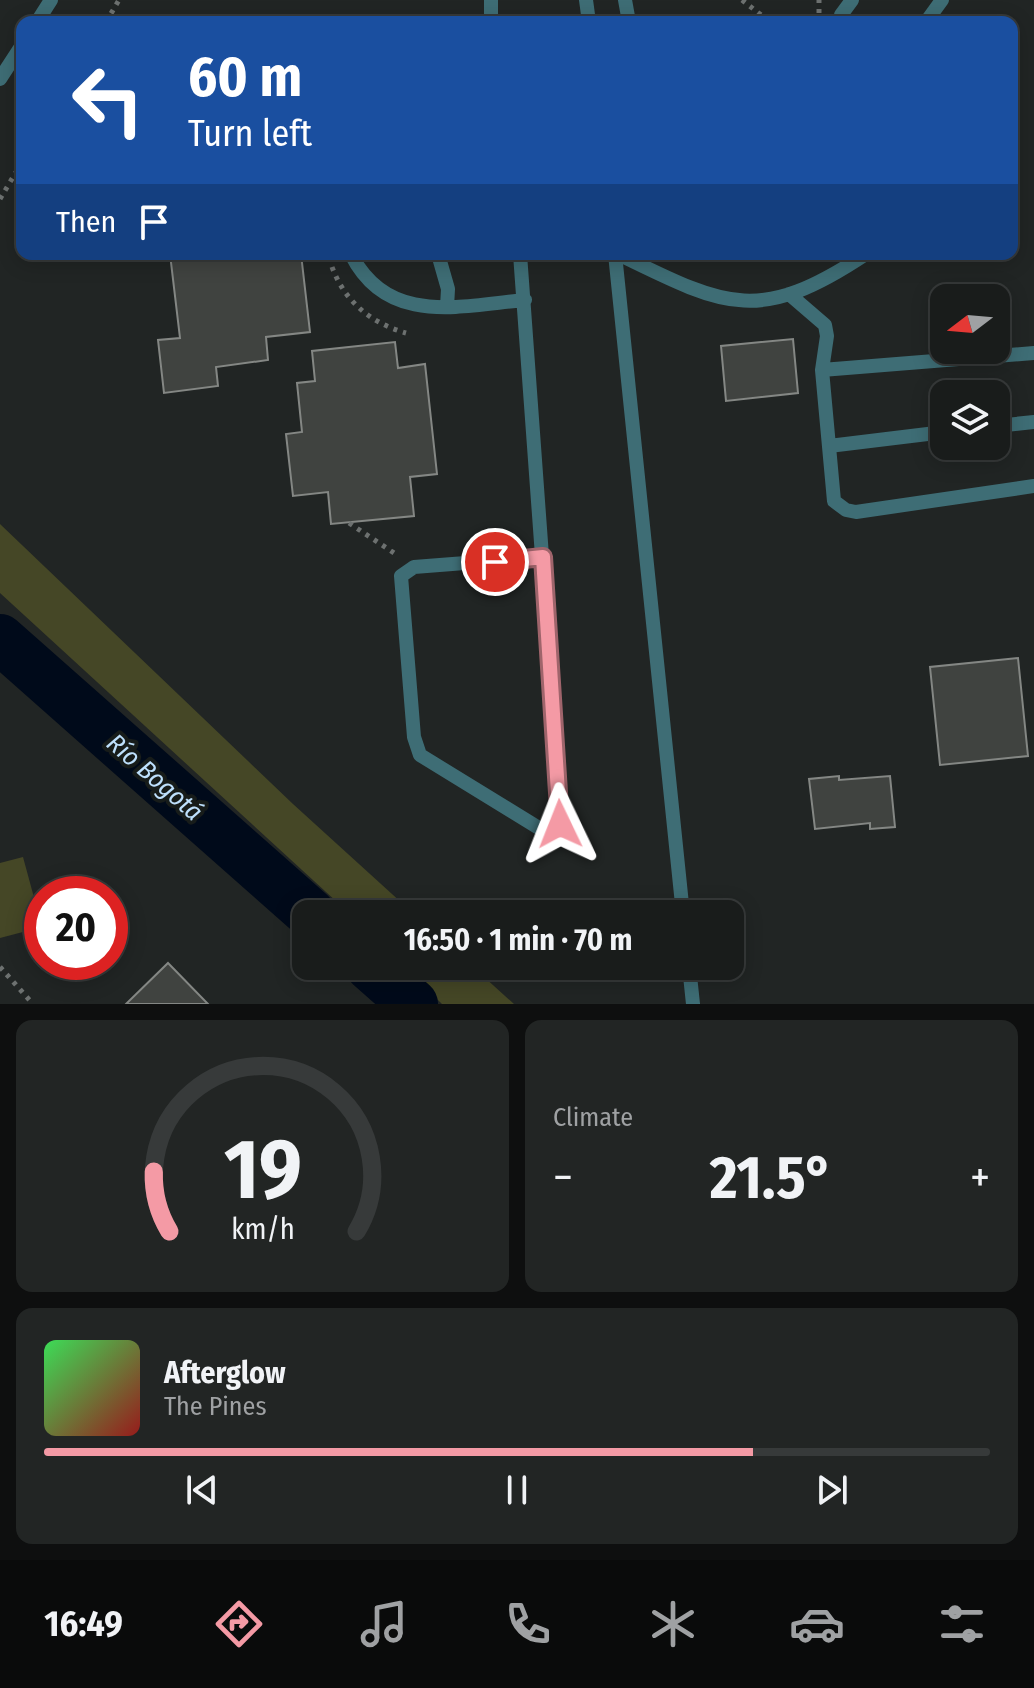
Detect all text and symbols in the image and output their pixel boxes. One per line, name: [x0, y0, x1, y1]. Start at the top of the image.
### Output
text: 60 m: [188, 44, 302, 111]
icon: left: [56, 48, 160, 152]
text: Turn left: [188, 112, 312, 156]
icon: arrive: [132, 200, 176, 244]
text: Then: [56, 204, 116, 240]
north arrow: [930, 284, 1010, 364]
map controls: [930, 284, 1010, 460]
button: layers: [930, 380, 1010, 460]
pin: [461, 528, 529, 596]
icon: arrive: [473, 540, 517, 584]
water label: Río Bogotá: [100, 727, 209, 827]
position arrow: [518, 782, 602, 866]
speed limit sign: 20: [24, 876, 128, 980]
text: 16:50 · 1 min · 70 m: [404, 922, 632, 958]
text: Climate: [553, 1102, 633, 1133]
text: 19: [223, 1120, 302, 1220]
text: 21.5°: [710, 1142, 833, 1214]
text: −: [553, 1151, 573, 1204]
text: +: [970, 1151, 990, 1204]
text: km/h: [231, 1212, 294, 1247]
text: Afterglow: [164, 1355, 286, 1391]
text: The Pines: [164, 1391, 267, 1422]
icon: previous: [180, 1468, 224, 1512]
icon: pause: [495, 1468, 539, 1512]
icon: next: [810, 1468, 854, 1512]
icon: directions: [211, 1596, 267, 1652]
icon: music: [356, 1596, 412, 1652]
icon: phone: [500, 1596, 556, 1652]
icon: climate: [645, 1596, 701, 1652]
icon: car: [789, 1596, 845, 1652]
icon: filters: [934, 1596, 990, 1652]
text: 16:49: [44, 1602, 123, 1646]

